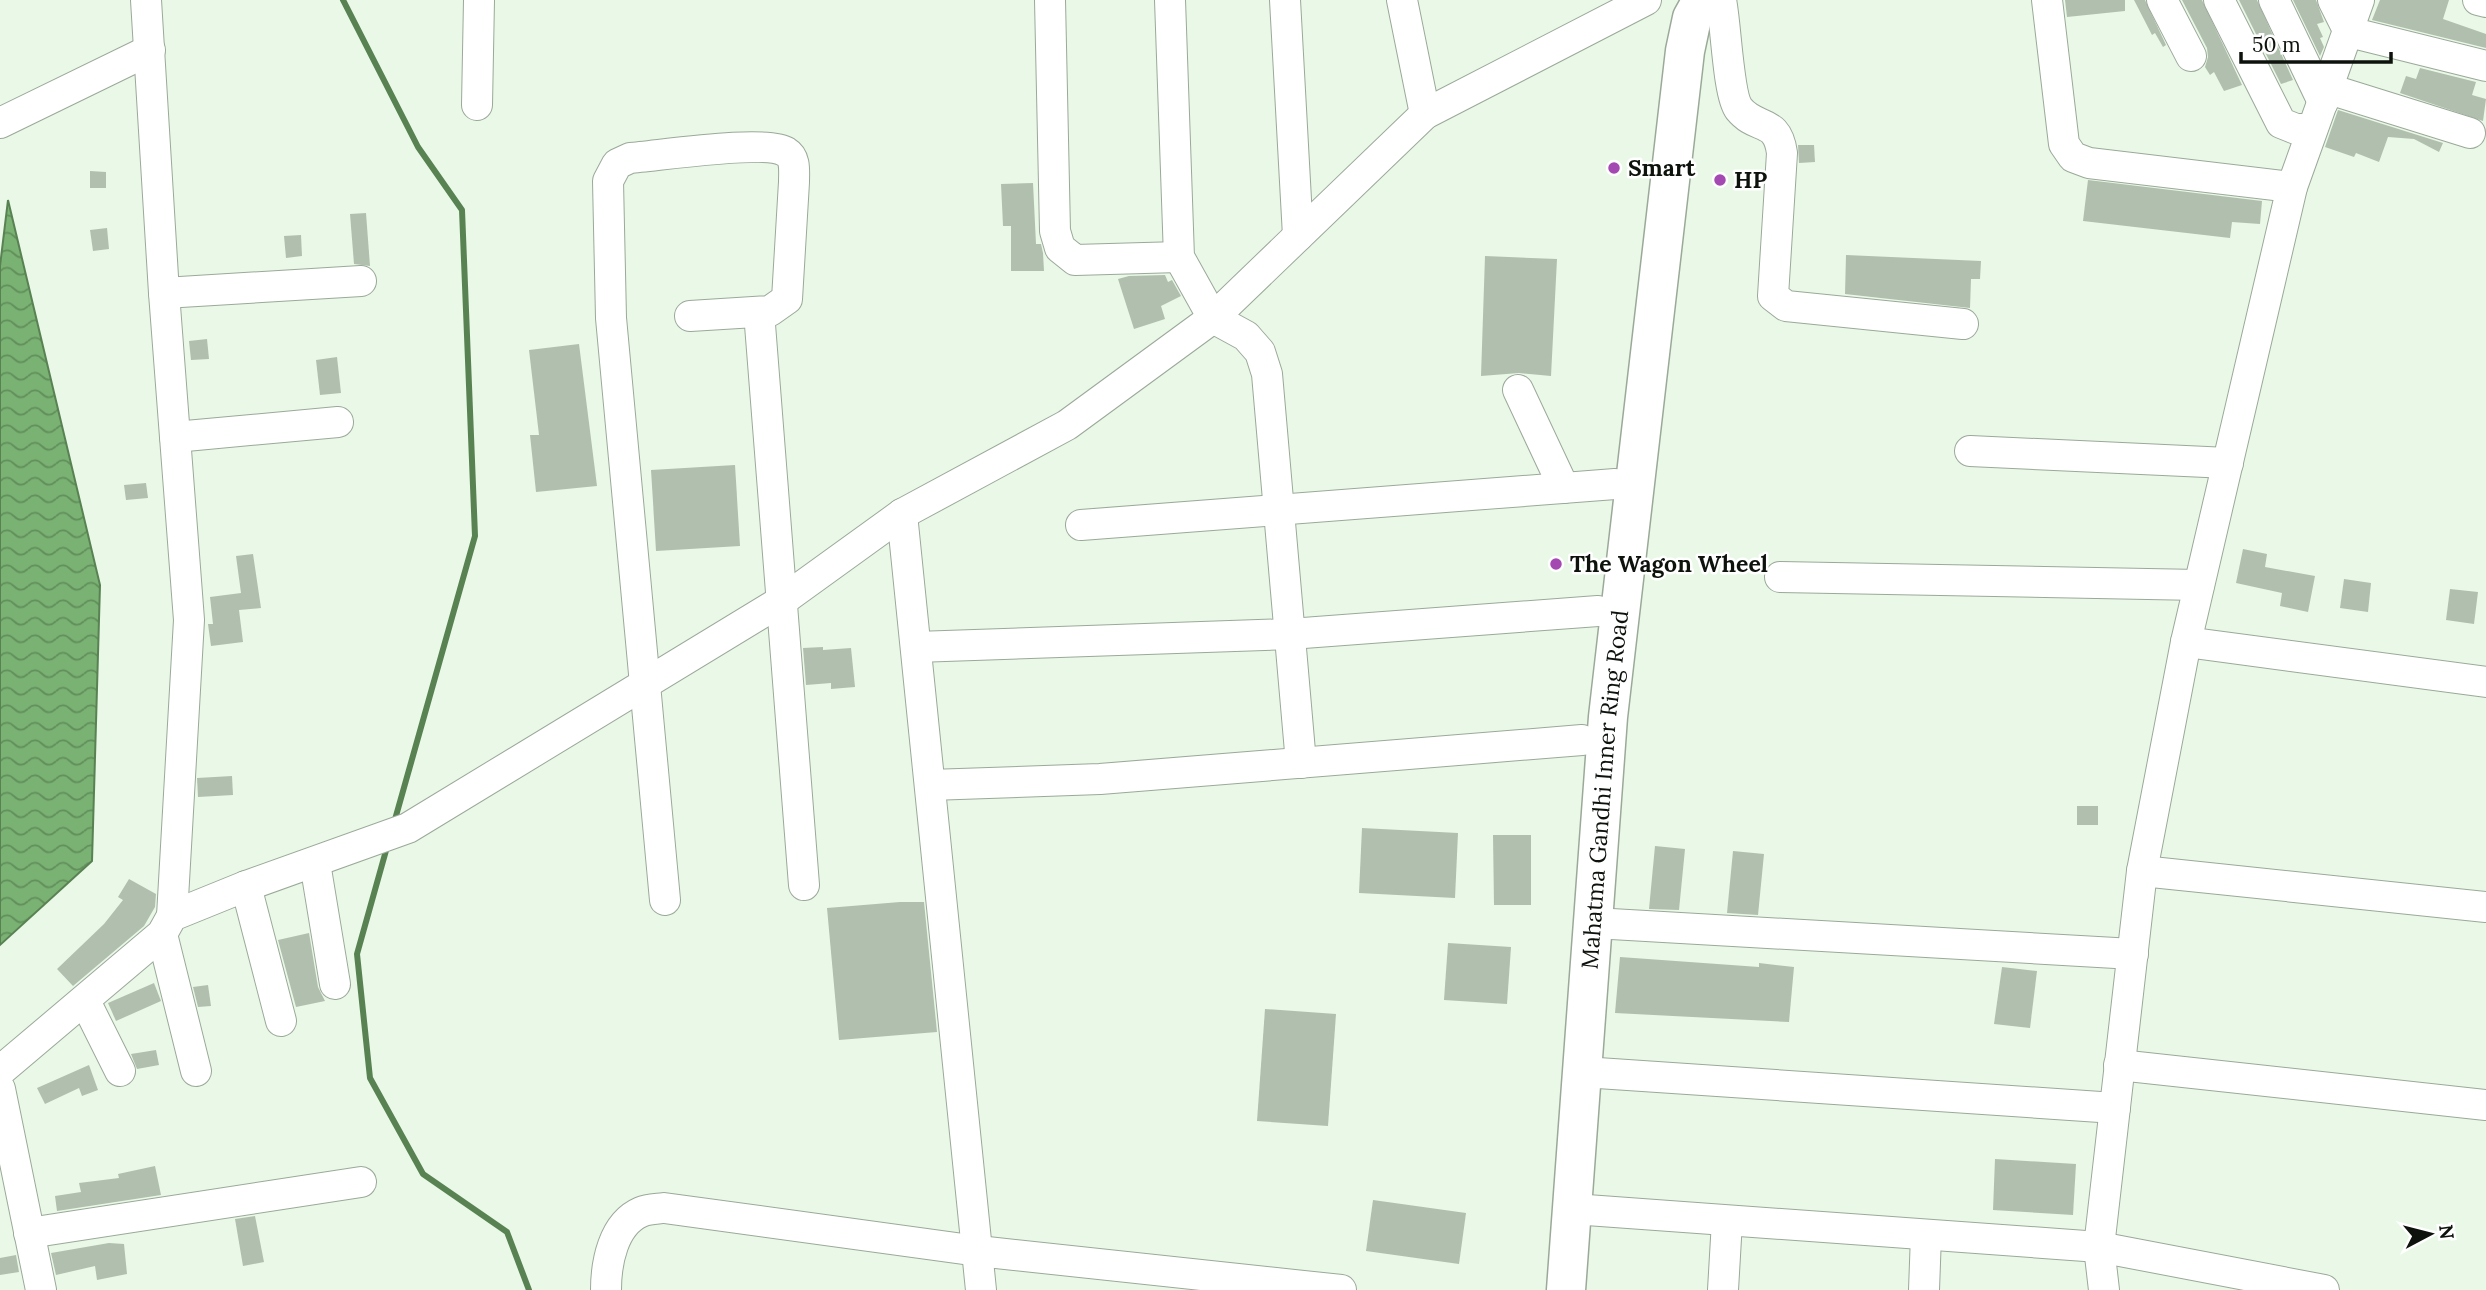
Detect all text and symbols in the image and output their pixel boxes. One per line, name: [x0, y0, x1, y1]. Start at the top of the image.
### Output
scale bar: [2241, 21, 2392, 65]
text: 50 m: [2252, 31, 2301, 58]
place label: Smart: [1628, 153, 1696, 182]
marker: Smart: [1606, 160, 1622, 176]
place label: HP: [1734, 165, 1768, 194]
marker: HP: [1712, 172, 1728, 188]
place label: The Wagon Wheel: [1570, 549, 1768, 578]
marker: The Wagon Wheel: [1548, 556, 1564, 572]
street label: Mahatma Gandhi Inner Ring Road: [1575, 608, 1634, 970]
north arrow: [2395, 1199, 2465, 1269]
text: N: [2434, 1223, 2460, 1241]

